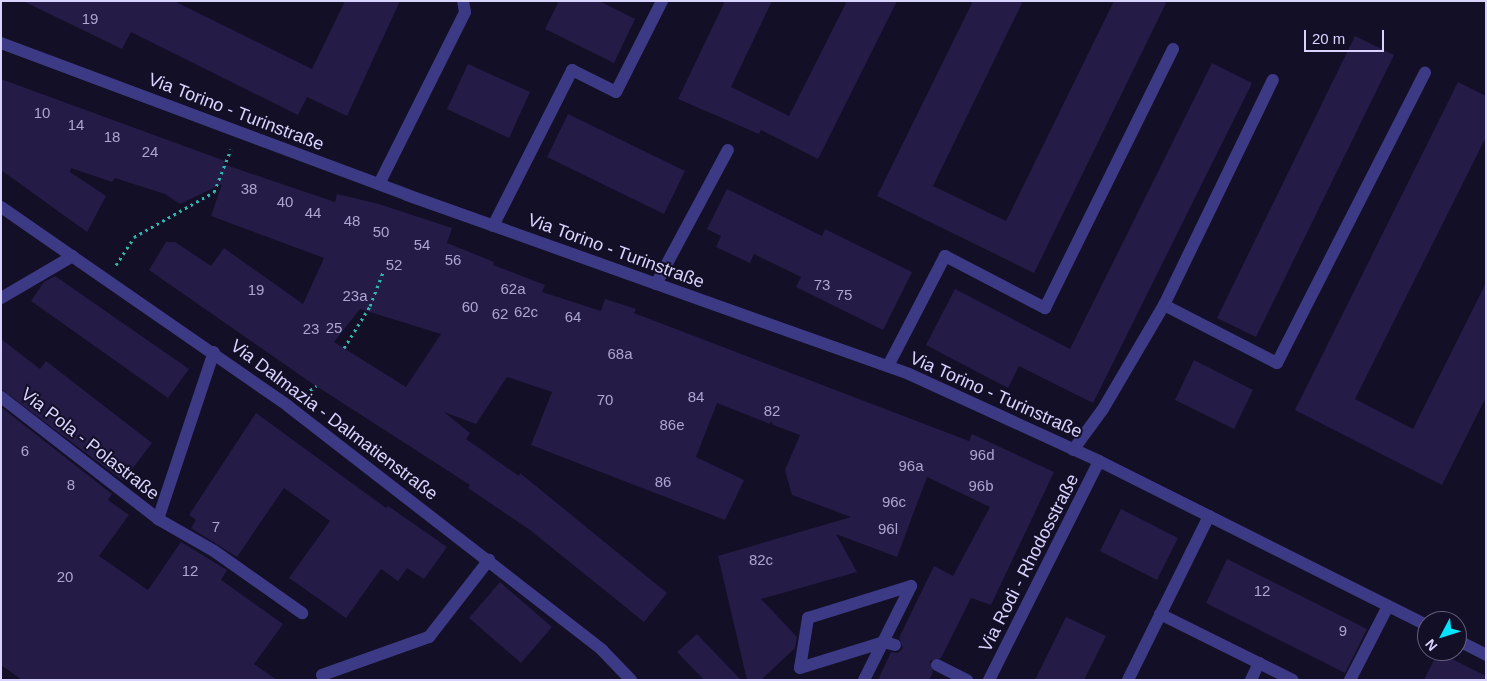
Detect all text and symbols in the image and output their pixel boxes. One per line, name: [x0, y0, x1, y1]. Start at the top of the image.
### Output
house number: 19: [82, 10, 98, 28]
scale bar: [1307, 20, 1387, 52]
text: 20 m: [1312, 30, 1345, 47]
street label: Via Torino - Turinstraße: [145, 68, 327, 156]
house number: 10: [34, 104, 50, 122]
house number: 14: [68, 116, 84, 134]
house number: 18: [104, 128, 120, 146]
house number: 24: [142, 143, 158, 161]
house number: 38: [241, 180, 257, 198]
house number: 40: [277, 193, 293, 211]
house number: 44: [305, 204, 321, 222]
street label: Via Torino - Turinstraße: [524, 209, 708, 293]
house number: 48: [344, 212, 360, 230]
house number: 50: [373, 223, 389, 241]
house number: 54: [414, 236, 430, 254]
house number: 56: [445, 251, 461, 269]
house number: 52: [386, 256, 402, 274]
house number: 73: [814, 276, 830, 294]
house number: 62a: [500, 280, 526, 298]
house number: 19: [248, 281, 264, 299]
house number: 75: [836, 286, 852, 304]
house number: 23a: [342, 287, 368, 305]
house number: 60: [462, 298, 478, 316]
house number: 62c: [514, 303, 538, 321]
house number: 62: [492, 305, 508, 323]
house number: 64: [565, 308, 581, 326]
house number: 25: [326, 319, 342, 337]
house number: 23: [303, 320, 319, 338]
street label: Via Dalmazia - Dalmatienstraße: [226, 335, 442, 505]
house number: 68a: [607, 345, 633, 363]
street label: Via Torino - Turinstraße: [906, 347, 1086, 443]
street label: Via Pola - Polastraße: [16, 383, 164, 505]
house number: 84: [688, 388, 704, 406]
house number: 70: [597, 391, 613, 409]
house number: 82: [764, 402, 780, 420]
house number: 86e: [659, 416, 685, 434]
house number: 6: [21, 442, 29, 460]
house number: 96d: [969, 446, 995, 464]
house number: 96a: [898, 457, 924, 475]
street label: Via Rodi - Rhodosstraße: [975, 470, 1083, 656]
house number: 86: [655, 473, 671, 491]
house number: 8: [67, 476, 75, 494]
house number: 96b: [968, 477, 994, 495]
house number: 96c: [882, 493, 906, 511]
house number: 7: [212, 518, 220, 536]
house number: 96l: [878, 520, 898, 538]
house number: 82c: [749, 551, 773, 569]
house number: 12: [182, 562, 198, 580]
house number: 20: [57, 568, 73, 586]
house number: 12: [1254, 582, 1270, 600]
north arrow: [1417, 611, 1467, 661]
house number: 9: [1339, 622, 1347, 640]
text: N: [1422, 636, 1441, 654]

